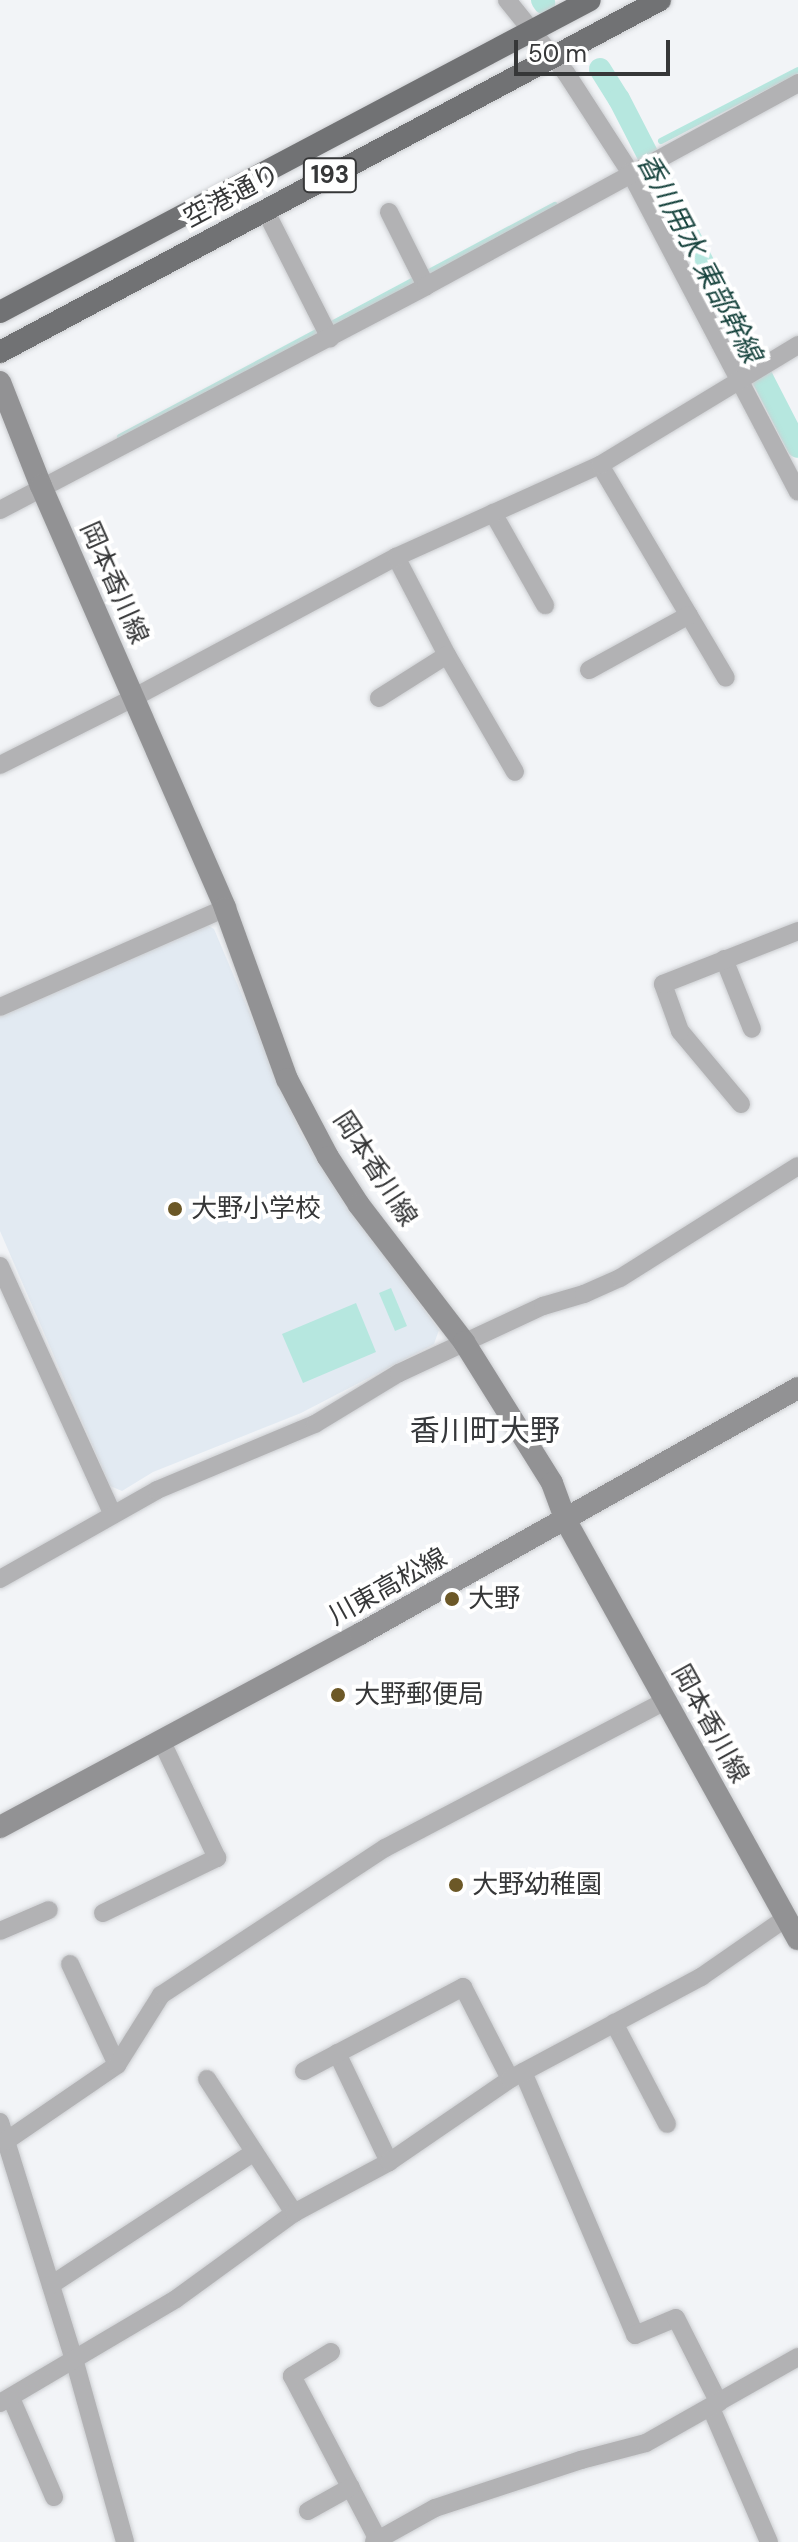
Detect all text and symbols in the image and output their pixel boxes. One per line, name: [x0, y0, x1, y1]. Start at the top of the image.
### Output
scale bar: [518, 24, 674, 74]
text: 50 m: [528, 38, 587, 69]
water label: 香川用水 東部幹線: [630, 148, 768, 368]
road number: 193: [302, 155, 358, 195]
street label: 空港通り: [179, 158, 285, 234]
street label: 岡本香川線: [73, 517, 155, 649]
street label: 岡本香川線: [327, 1106, 423, 1232]
place label: 大野小学校: [191, 1193, 321, 1225]
marker: 大野小学校: [166, 1200, 184, 1218]
district label: 香川町大野: [410, 1413, 560, 1449]
street label: 川東高松線: [324, 1542, 452, 1632]
place label: 大野: [468, 1583, 520, 1615]
marker: 大野: [443, 1590, 461, 1608]
street label: 岡本香川線: [665, 1660, 755, 1788]
place label: 大野郵便局: [354, 1679, 484, 1711]
marker: 大野郵便局: [329, 1686, 347, 1704]
place label: 大野幼稚園: [472, 1869, 602, 1901]
marker: 大野幼稚園: [447, 1876, 465, 1894]

